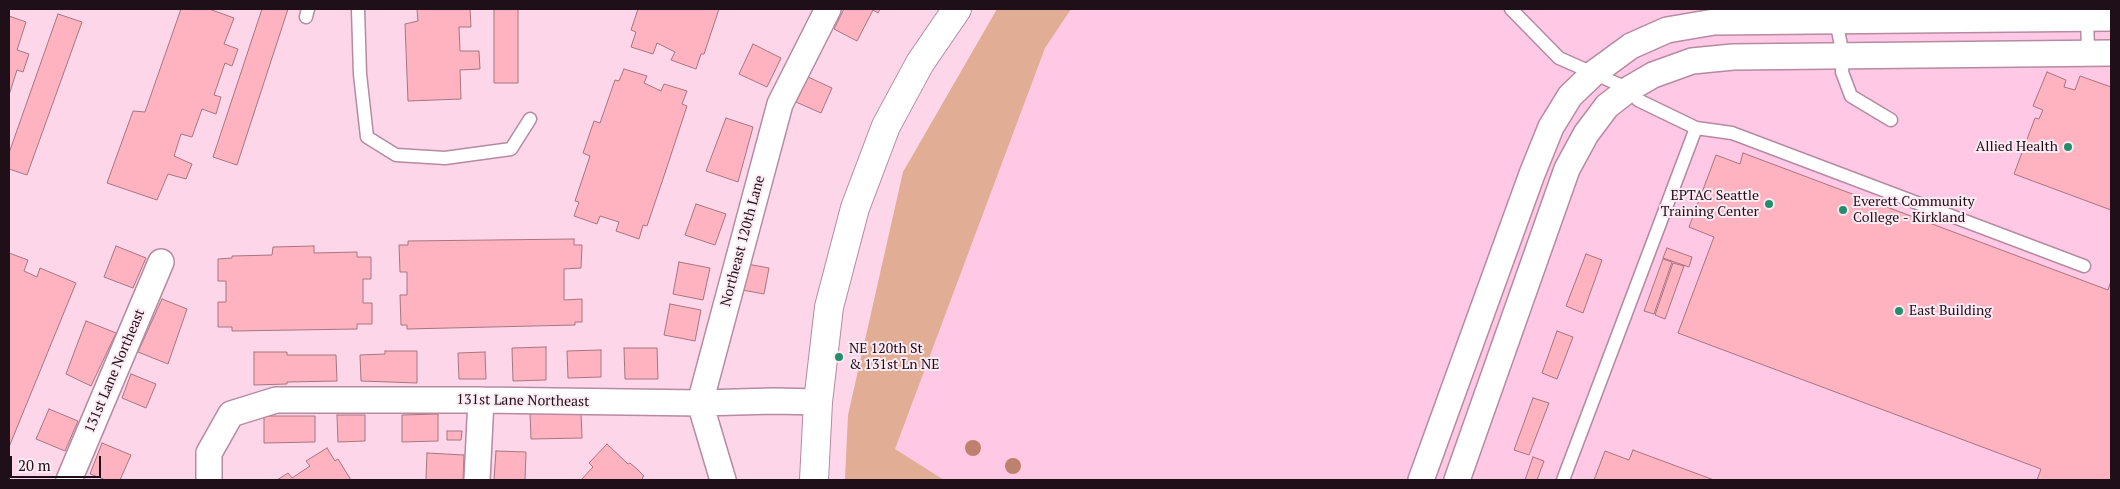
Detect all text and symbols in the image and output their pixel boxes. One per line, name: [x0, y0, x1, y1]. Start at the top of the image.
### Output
place label: Allied Health: [1976, 139, 2058, 155]
marker: Allied Health: [2062, 141, 2074, 153]
street label: Northeast 120th Lane: [717, 174, 769, 308]
place label: EPTAC Seattle Training Center: [1661, 188, 1759, 220]
place label: Everett Community College - Kirkland: [1853, 194, 1975, 226]
marker: EPTAC Seattle Training Center: [1763, 198, 1775, 210]
marker: Everett Community College - Kirkland: [1837, 204, 1849, 216]
place label: East Building: [1909, 303, 1992, 319]
marker: East Building: [1893, 305, 1905, 317]
street label: 131st Lane Northeast: [81, 307, 149, 435]
place label: NE 120th St & 131st Ln NE: [849, 341, 939, 374]
marker: NE 120th St & 131st Ln NE: [833, 351, 845, 363]
street label: 131st Lane Northeast: [457, 391, 589, 411]
scale bar: [12, 446, 104, 478]
text: 20 m: [18, 455, 51, 475]

